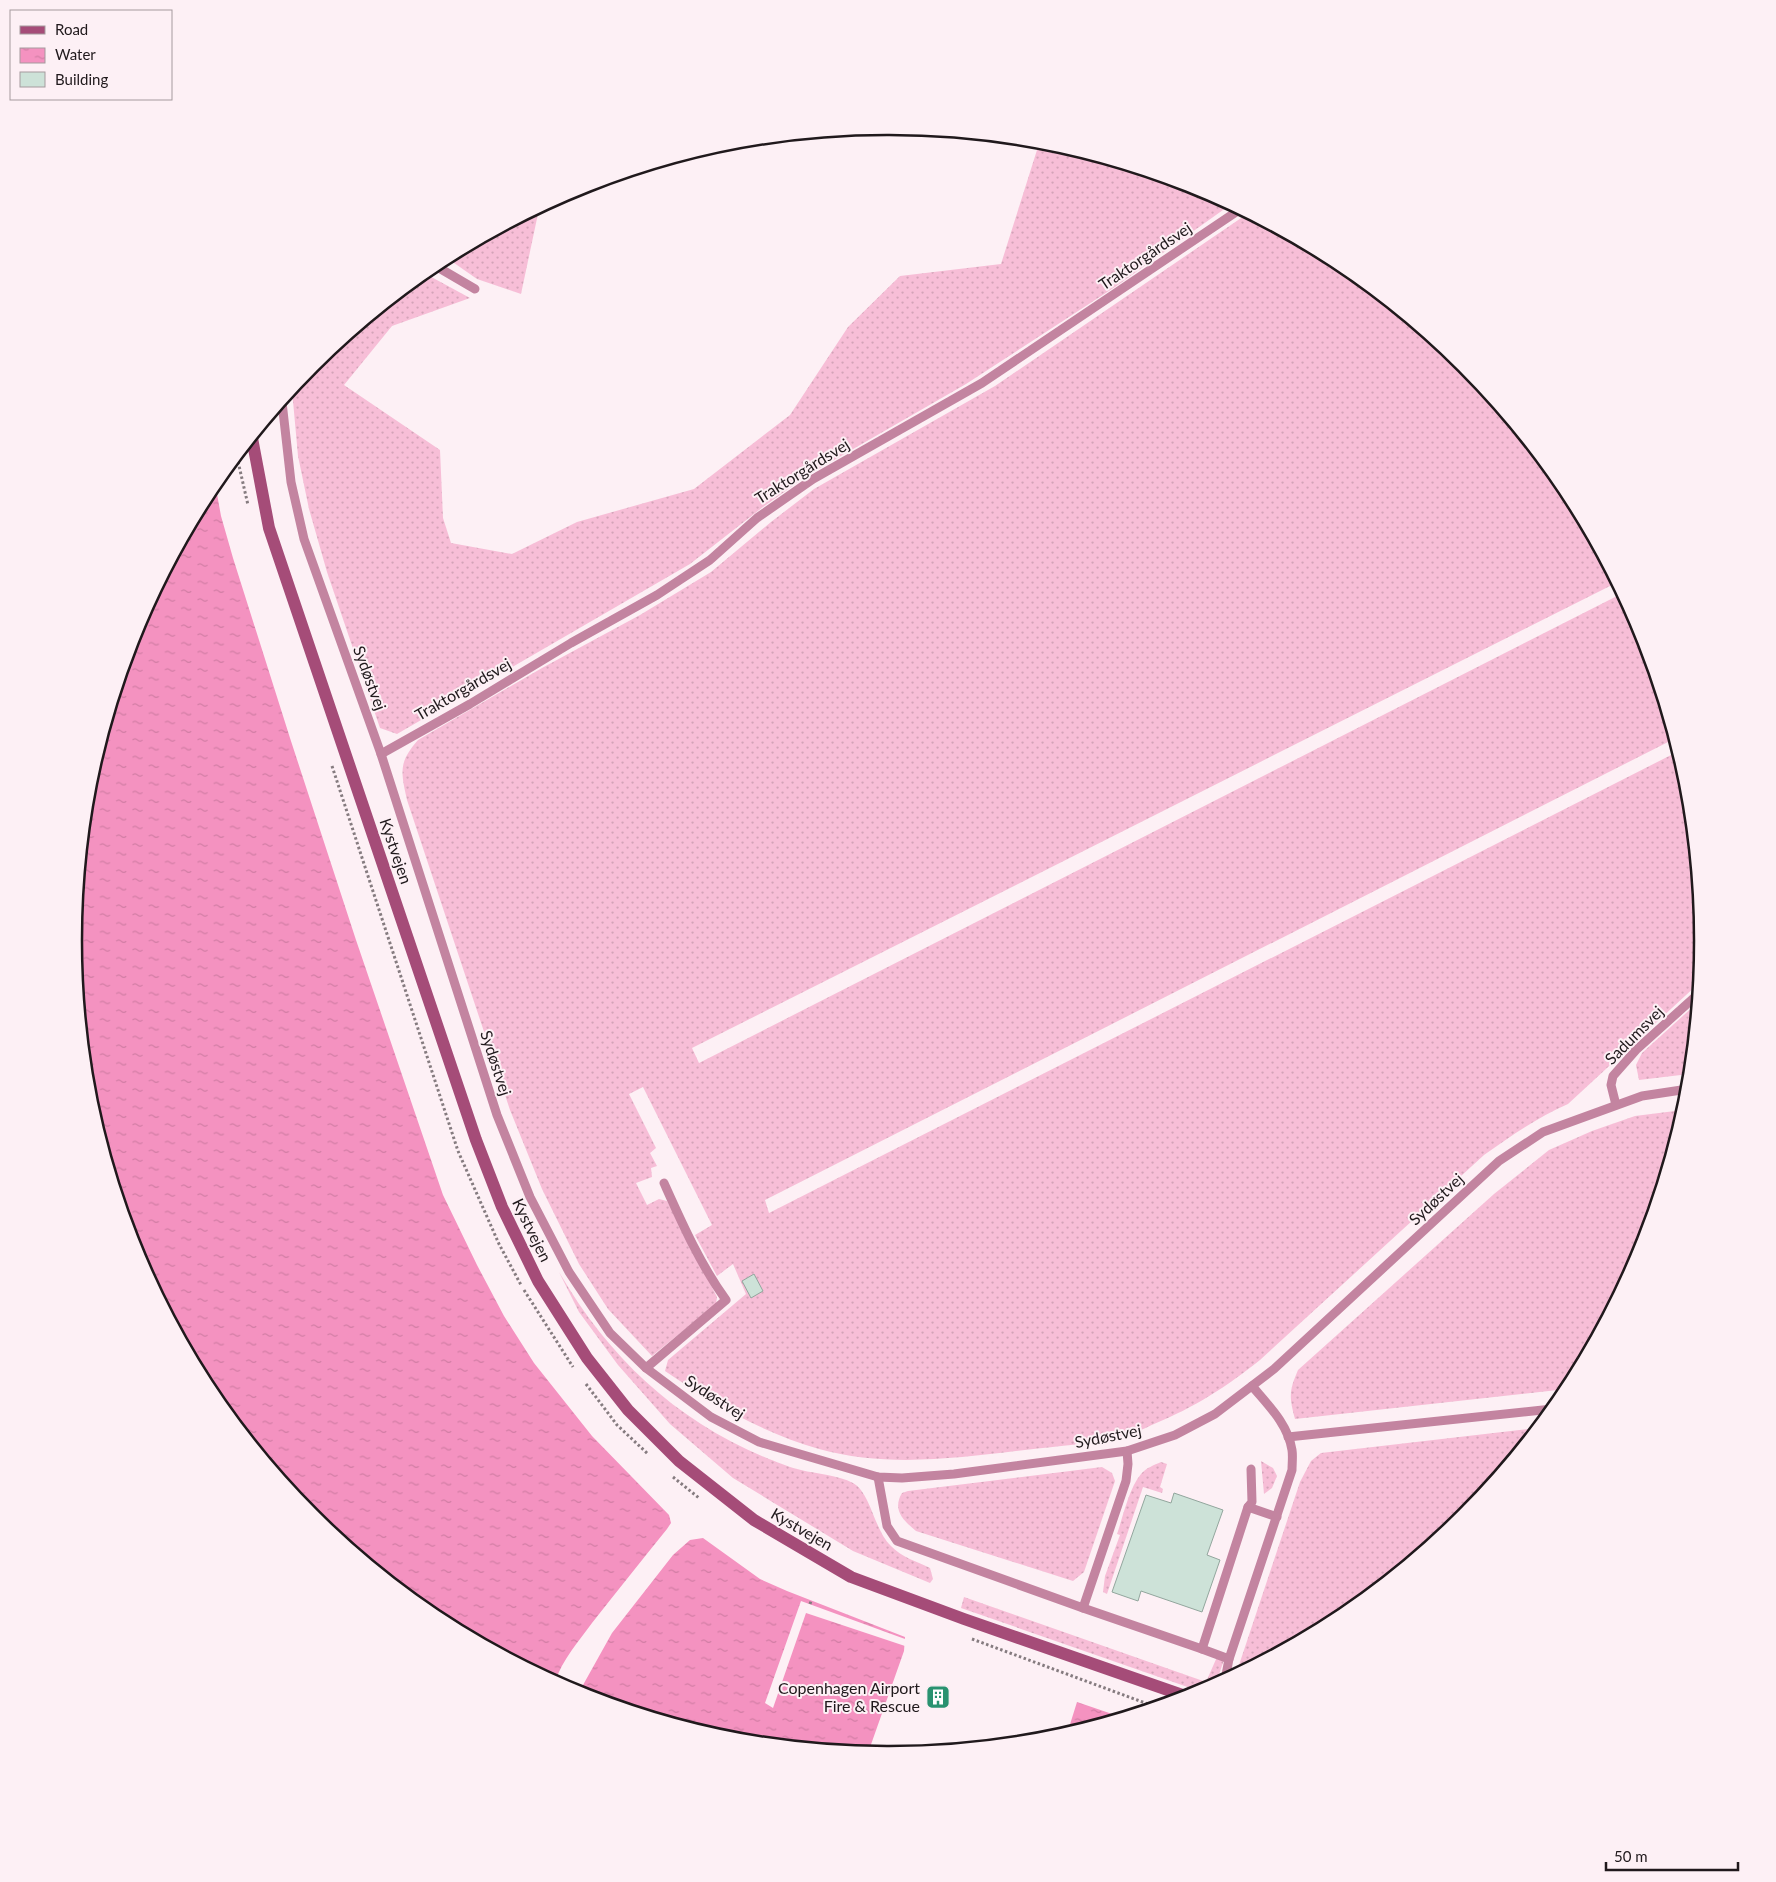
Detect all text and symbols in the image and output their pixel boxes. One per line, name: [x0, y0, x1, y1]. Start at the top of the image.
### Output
legend: [10, 10, 172, 100]
text: Road: [55, 20, 88, 38]
text: Water: [55, 45, 96, 63]
text: Building: [55, 70, 108, 88]
street label: Traktorgårdsvej: [1095, 218, 1195, 294]
street label: Traktorgårdsvej: [751, 434, 852, 507]
street label: Sydøstvej: [350, 643, 391, 713]
street label: Traktorgårdsvej: [411, 653, 514, 724]
street label: Kystvejen: [376, 815, 417, 886]
street label: Sadumsvej: [1601, 1002, 1667, 1068]
street label: Sydøstvej: [477, 1028, 516, 1098]
street label: Sydøstvej: [1405, 1169, 1467, 1229]
street label: Kystvejen: [509, 1195, 556, 1265]
street label: Sydøstvej: [682, 1370, 749, 1423]
street label: Sydøstvej: [1073, 1420, 1143, 1451]
street label: Kystvejen: [768, 1503, 837, 1554]
place label: Copenhagen Airport Fire & Rescue: [778, 1678, 920, 1715]
building icon: Copenhagen Airport Fire & Rescue: [925, 1684, 951, 1710]
scale bar: [1606, 1840, 1738, 1872]
text: 50 m: [1614, 1847, 1648, 1865]

